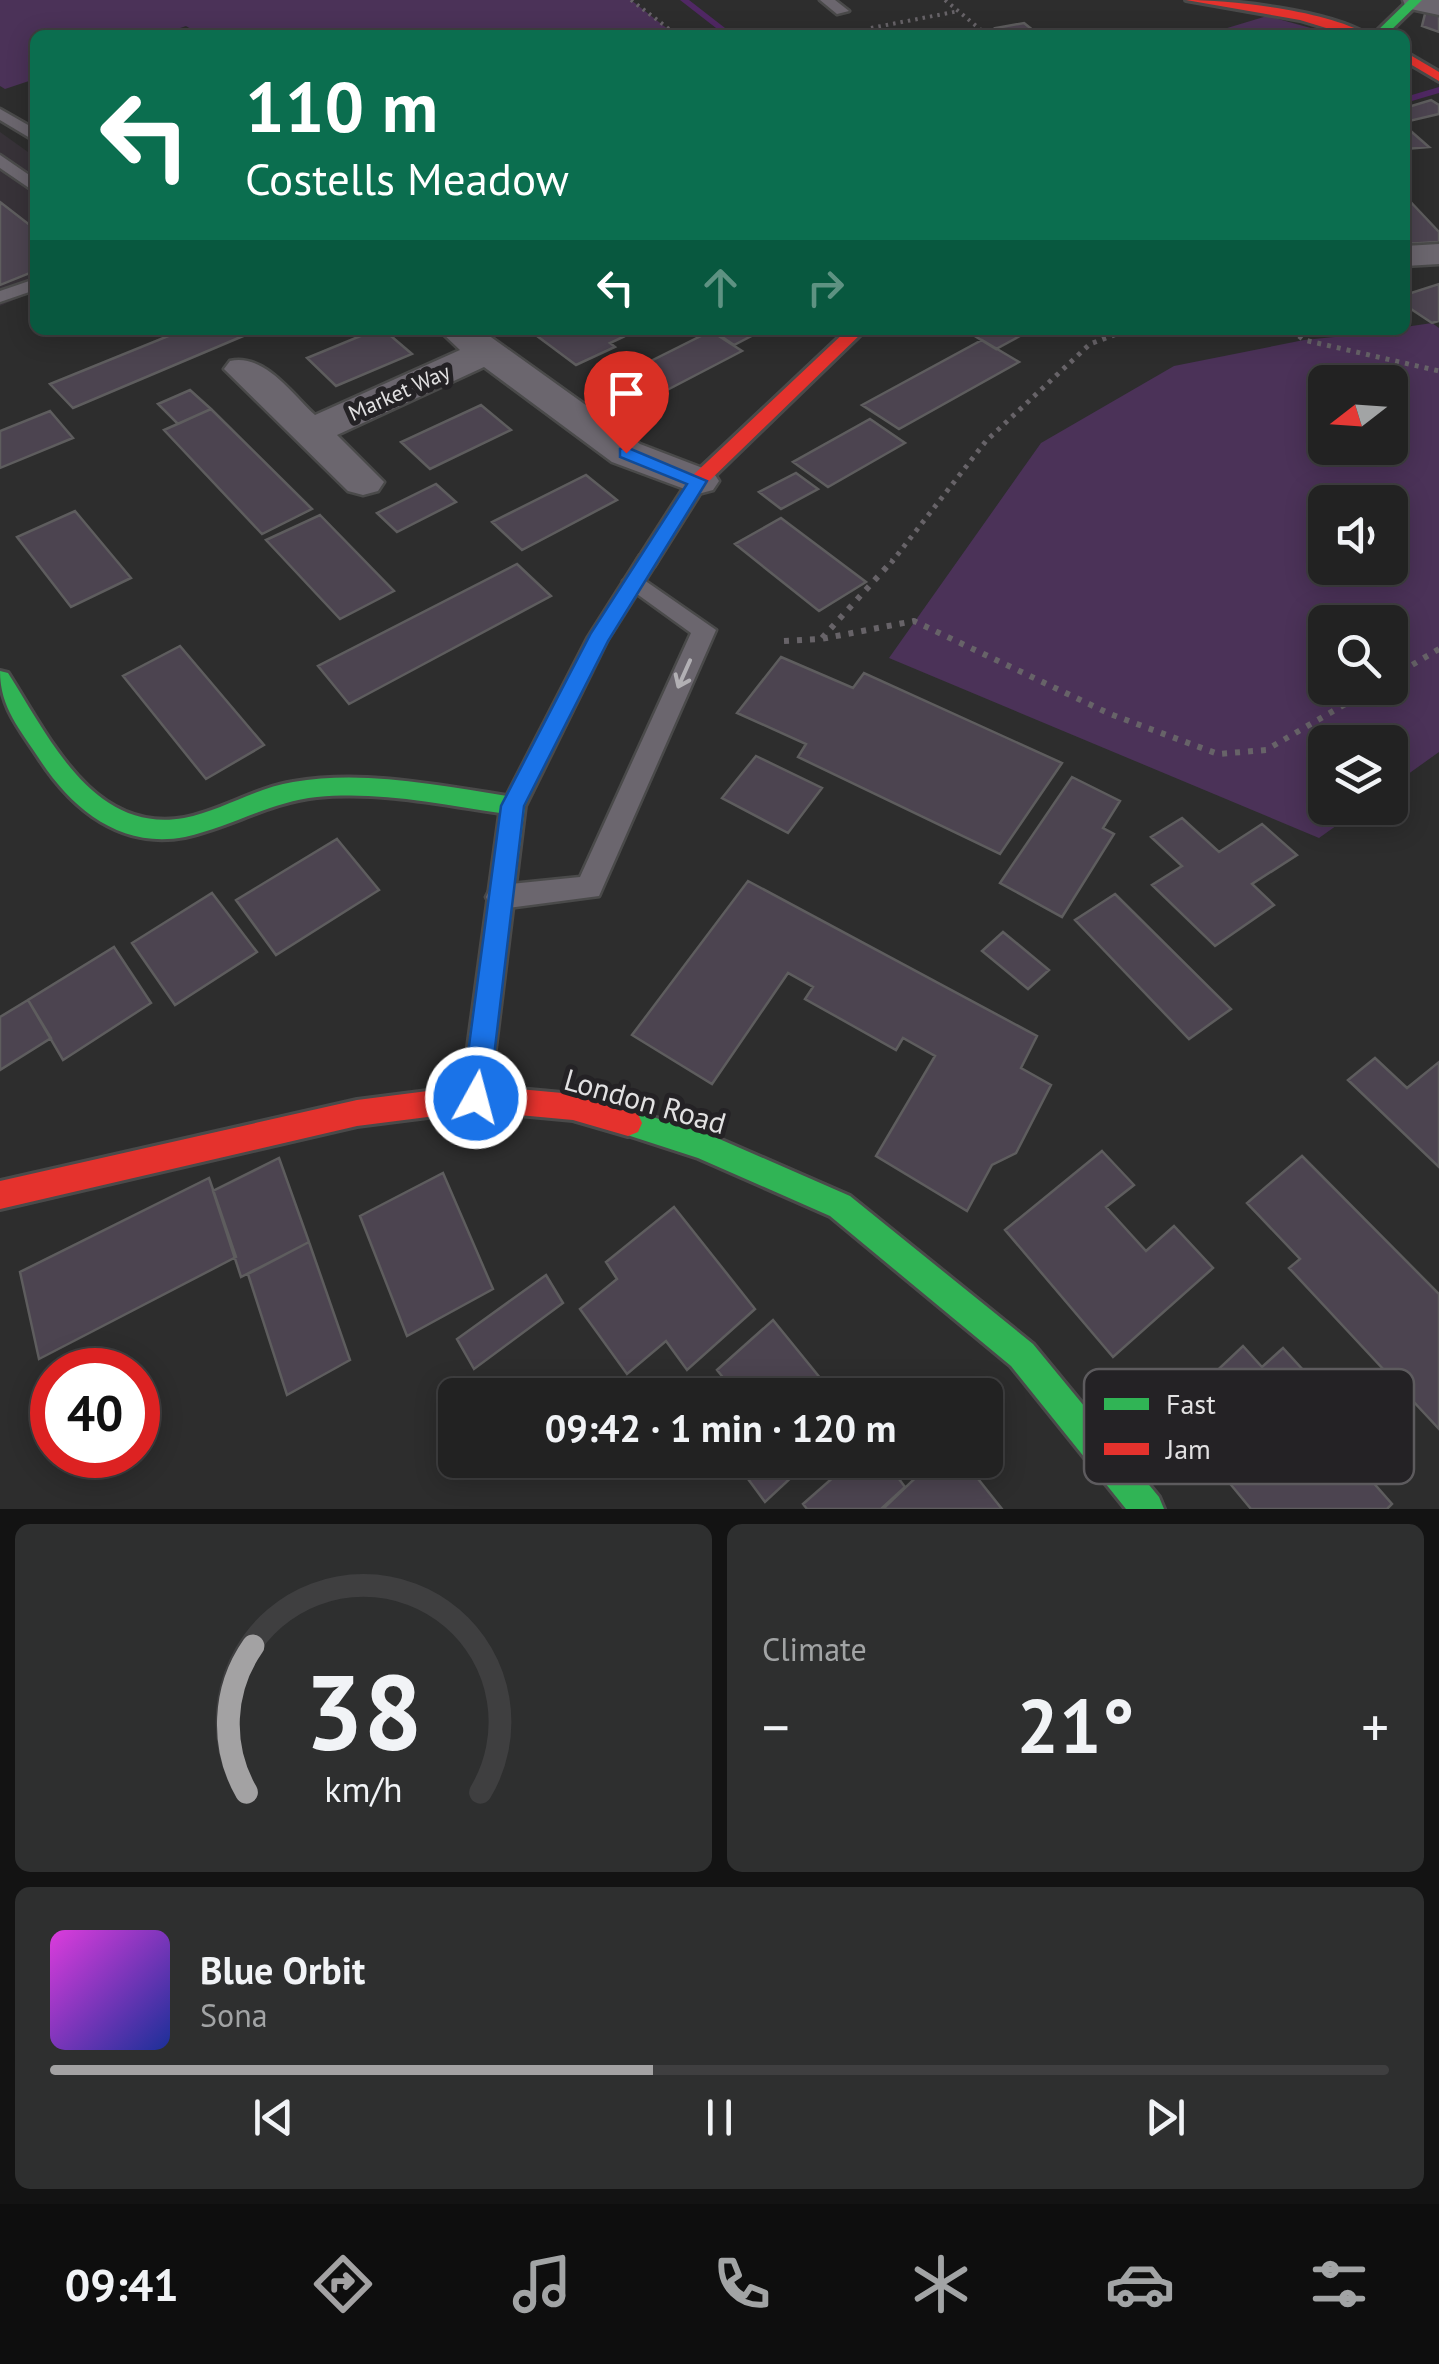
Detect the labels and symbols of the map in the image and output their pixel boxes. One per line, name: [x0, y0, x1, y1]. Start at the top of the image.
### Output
pin: [584, 351, 669, 454]
street label: Market Way: [344, 357, 455, 427]
north arrow: [1308, 365, 1408, 465]
one-way arrow: [674, 658, 692, 689]
position arrow: [424, 1046, 528, 1150]
street label: London Road: [560, 1059, 731, 1142]
speed limit sign: 40: [30, 1348, 160, 1478]
legend: [1084, 1369, 1414, 1484]
text: Fast: [1166, 1385, 1216, 1422]
text: Jam: [1165, 1430, 1211, 1467]

